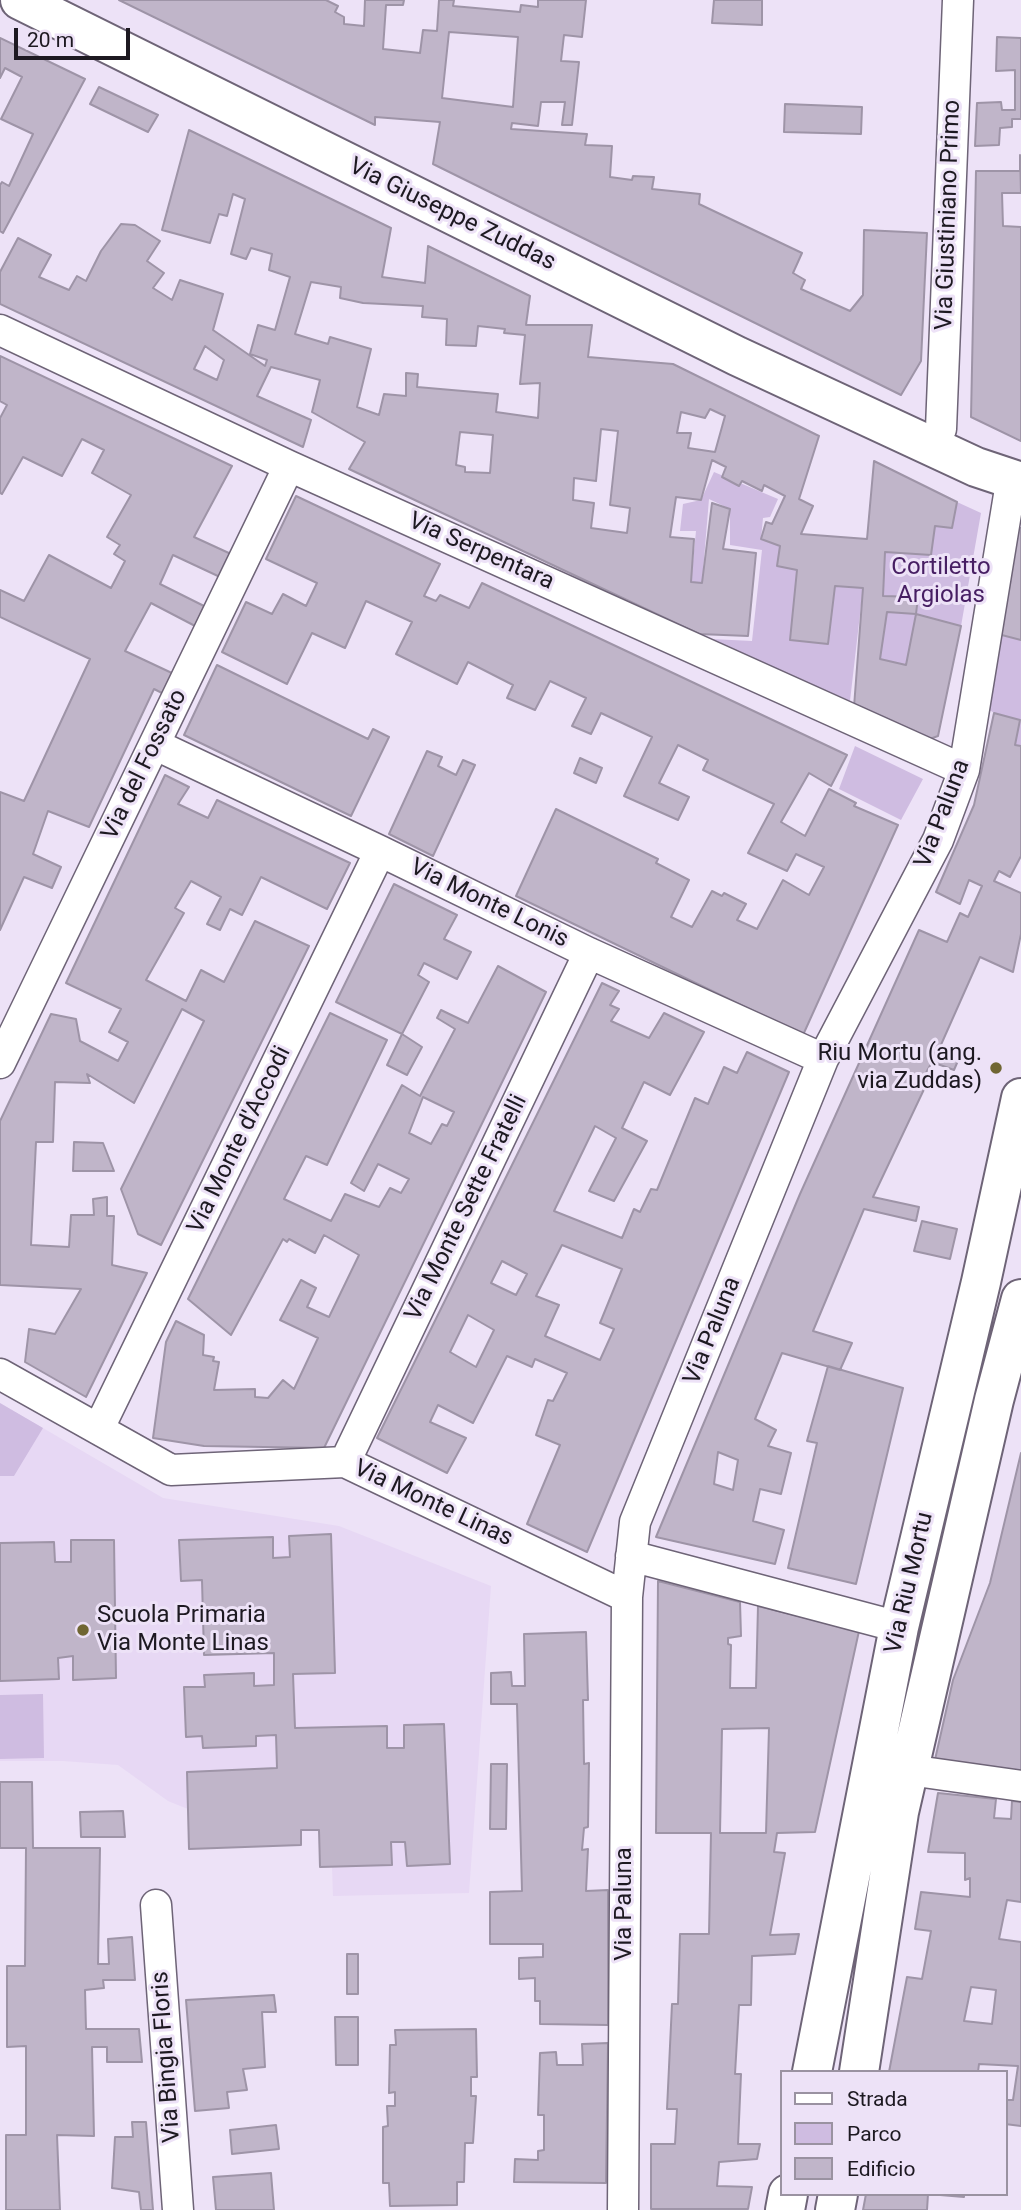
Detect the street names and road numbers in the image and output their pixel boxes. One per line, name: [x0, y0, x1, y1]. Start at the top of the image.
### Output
street label: Via Giustiniano Primo: [931, 99, 967, 331]
street label: Via Giuseppe Zuddas: [344, 152, 560, 278]
street label: Via Serpentara: [404, 507, 558, 597]
street label: Via del Fossato: [96, 685, 194, 845]
street label: Via Paluna: [909, 756, 977, 872]
street label: Via Monte Lonis: [405, 853, 573, 955]
street label: Via Monte d'Accodi: [182, 1042, 298, 1238]
street label: Via Monte Sette Fratelli: [400, 1090, 534, 1326]
street label: Via Paluna: [678, 1273, 748, 1389]
street label: Via Monte Linas: [349, 1455, 517, 1553]
street label: Via Riu Mortu: [880, 1509, 940, 1657]
street label: Via Paluna: [611, 1847, 639, 1961]
street label: Via Bingia Floris: [147, 1970, 187, 2144]

